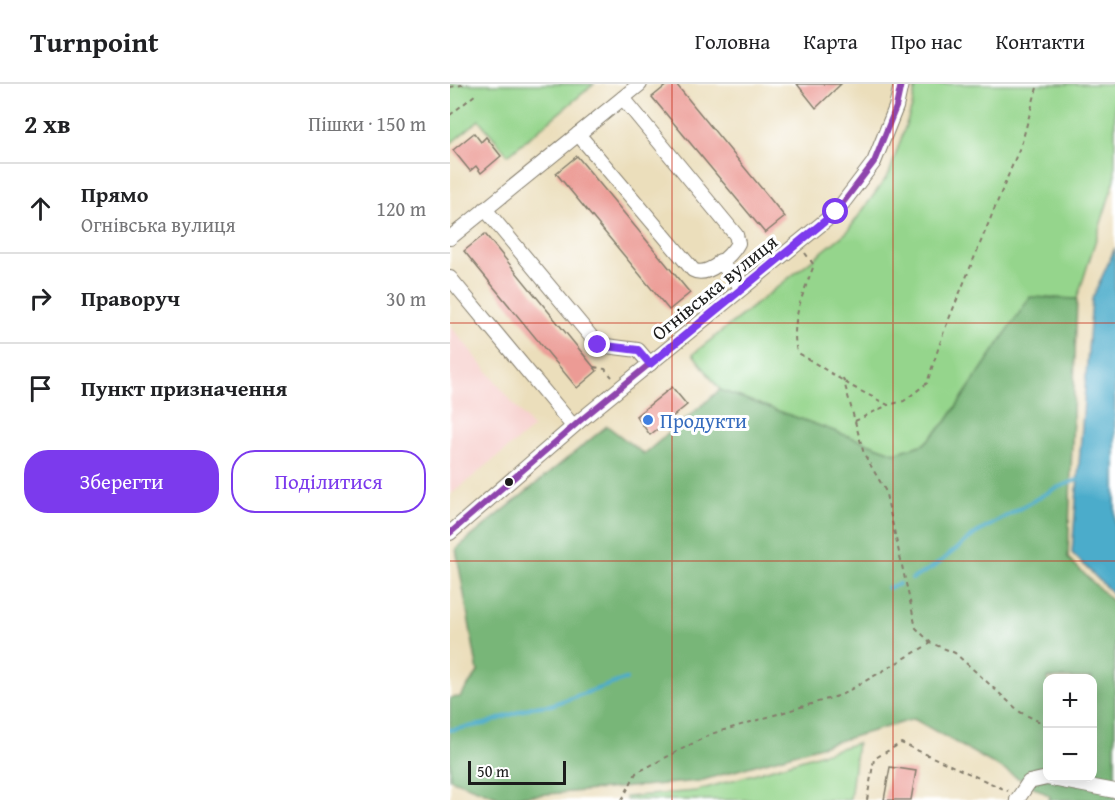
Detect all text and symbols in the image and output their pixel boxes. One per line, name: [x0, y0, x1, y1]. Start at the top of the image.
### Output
text: Turnpoint: [30, 21, 159, 62]
text: Головна: [695, 26, 770, 57]
text: Карта: [803, 26, 858, 57]
text: Про нас: [891, 26, 962, 57]
text: Контакти: [995, 26, 1085, 57]
text: 2 хв: [24, 104, 71, 143]
text: Пішки · 150 m: [308, 109, 426, 138]
text: Прямо: [81, 178, 148, 210]
icon: ahead: [24, 192, 57, 225]
text: 120 m: [376, 194, 426, 223]
route start: [822, 198, 848, 224]
text: Огнівська вулиця: [81, 210, 236, 239]
street label: Огнівська вулиця: [645, 227, 783, 347]
icon: right: [24, 282, 57, 315]
text: Праворуч: [81, 282, 180, 314]
text: 30 m: [386, 284, 426, 313]
route end: [584, 331, 610, 357]
icon: arrive: [24, 372, 57, 405]
text: Пункт призначення: [81, 372, 287, 404]
place label: Продукти: [660, 406, 747, 435]
marker: Продукти: [641, 413, 655, 427]
button: Зберегти: [24, 450, 219, 513]
button: Поділитися: [231, 450, 426, 513]
unlabelled marker: [503, 476, 515, 488]
map controls: [1043, 674, 1097, 782]
button: +: [1043, 674, 1097, 728]
button: −: [1043, 728, 1097, 782]
scale bar: [468, 758, 566, 786]
text: 50 m: [477, 759, 509, 783]

